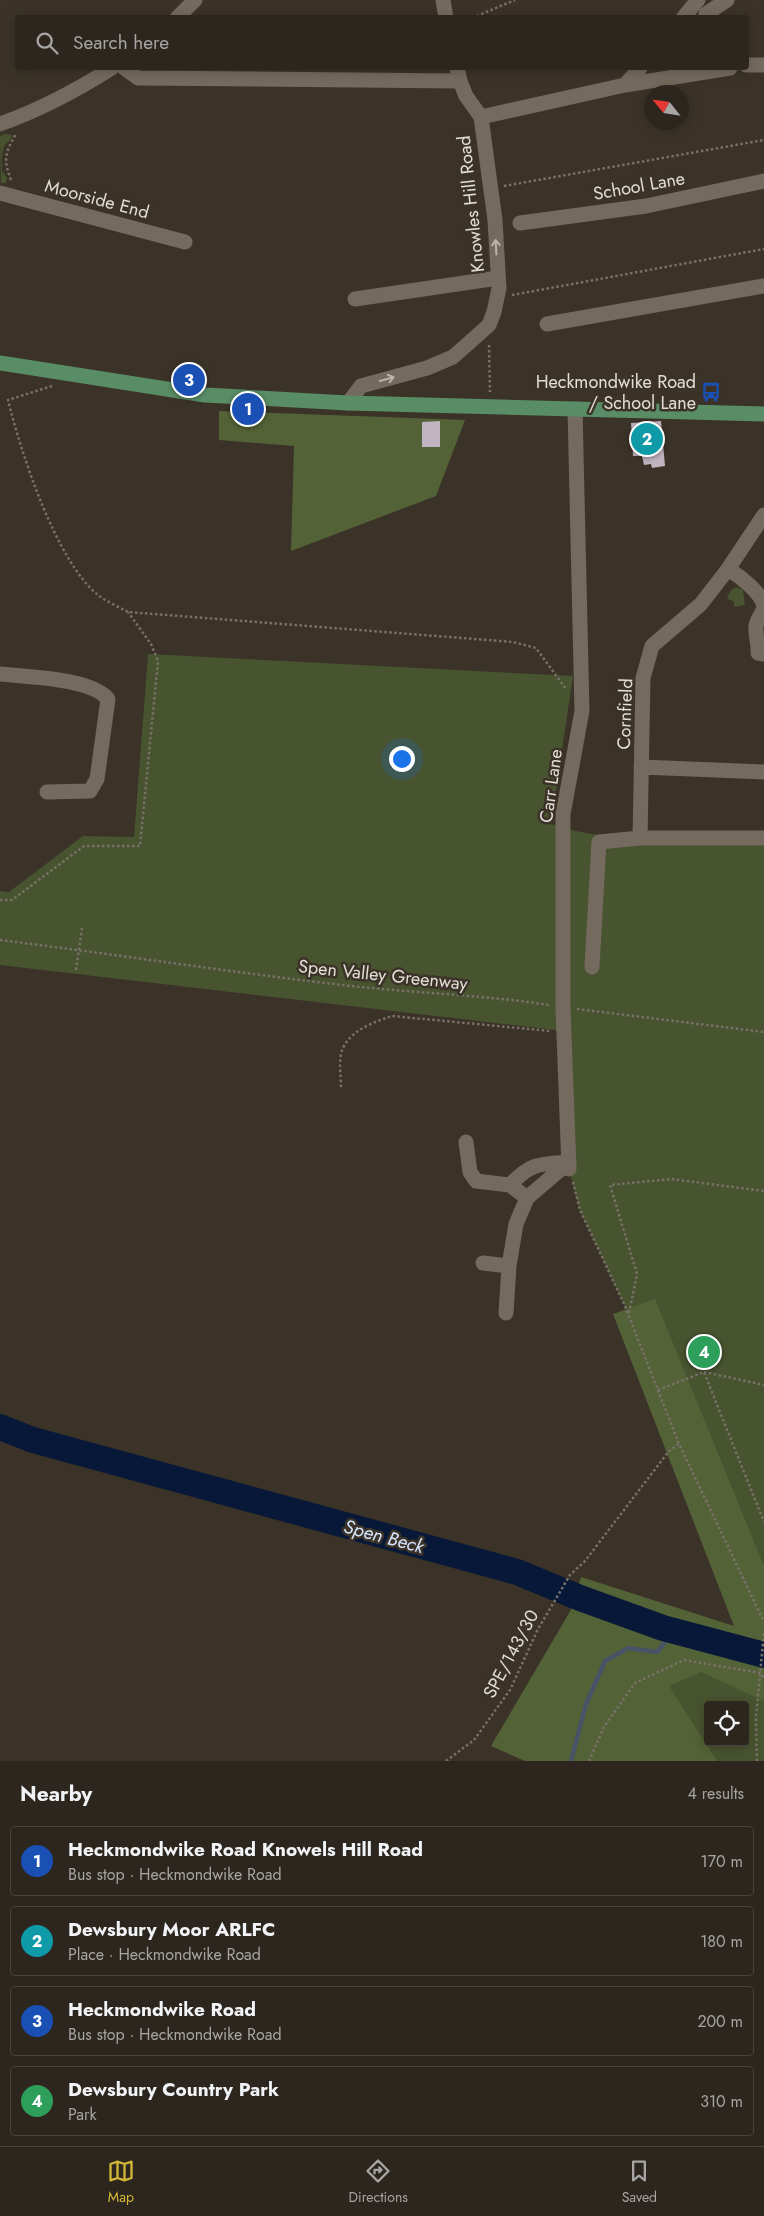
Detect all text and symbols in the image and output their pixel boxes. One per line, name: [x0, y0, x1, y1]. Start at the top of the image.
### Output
search box: [15, 15, 749, 70]
icon: search: [33, 29, 61, 57]
text: Search here: [73, 29, 169, 56]
north arrow: [644, 85, 689, 130]
street label: Knowles Hill Road: [451, 134, 491, 274]
street label: School Lane: [591, 165, 687, 207]
street label: Moorside End: [42, 173, 152, 225]
one-way arrow: [492, 239, 501, 255]
pin: 3: [173, 361, 205, 399]
place label: Heckmondwike Road / School Lane: [536, 369, 696, 416]
one-way arrow: [379, 374, 395, 383]
bus stop icon: Heckmondwike Road / School Lane: [700, 381, 722, 403]
pin: 1: [232, 390, 264, 428]
pin: 2: [631, 420, 663, 458]
street label: Cornfield: [611, 678, 639, 750]
your location: [389, 746, 415, 772]
street label: Carr Lane: [533, 747, 569, 825]
street label: Spen Valley Greenway: [297, 953, 469, 997]
pin: 4: [688, 1333, 720, 1371]
water label: Spen Beck: [341, 1513, 428, 1560]
street label: SPE/143/30: [477, 1605, 545, 1703]
map controls: [704, 1701, 749, 1746]
button: locate: [704, 1701, 749, 1746]
text: Nearby: [20, 1779, 92, 1809]
text: 4 results: [688, 1782, 744, 1805]
text: Heckmondwike Road Knowels Hill Road: [68, 1836, 423, 1863]
text: 1: [33, 1850, 41, 1873]
text: 170 m: [701, 1850, 743, 1873]
text: Bus stop · Heckmondwike Road: [68, 1863, 282, 1886]
text: Dewsbury Moor ARLFC: [68, 1916, 275, 1943]
text: 2: [32, 1930, 42, 1953]
text: 180 m: [700, 1930, 743, 1953]
text: Place · Heckmondwike Road: [68, 1943, 261, 1966]
text: Heckmondwike Road: [68, 1996, 256, 2023]
text: 3: [32, 2010, 42, 2033]
text: 200 m: [697, 2010, 743, 2033]
text: Bus stop · Heckmondwike Road: [68, 2023, 282, 2046]
text: Dewsbury Country Park: [68, 2076, 279, 2103]
text: 4: [31, 2090, 43, 2113]
text: 310 m: [700, 2090, 743, 2113]
text: Park: [68, 2103, 97, 2126]
tab: Map: [107, 2157, 135, 2207]
tab: Directions: [349, 2157, 408, 2207]
tab: Saved: [622, 2157, 657, 2207]

